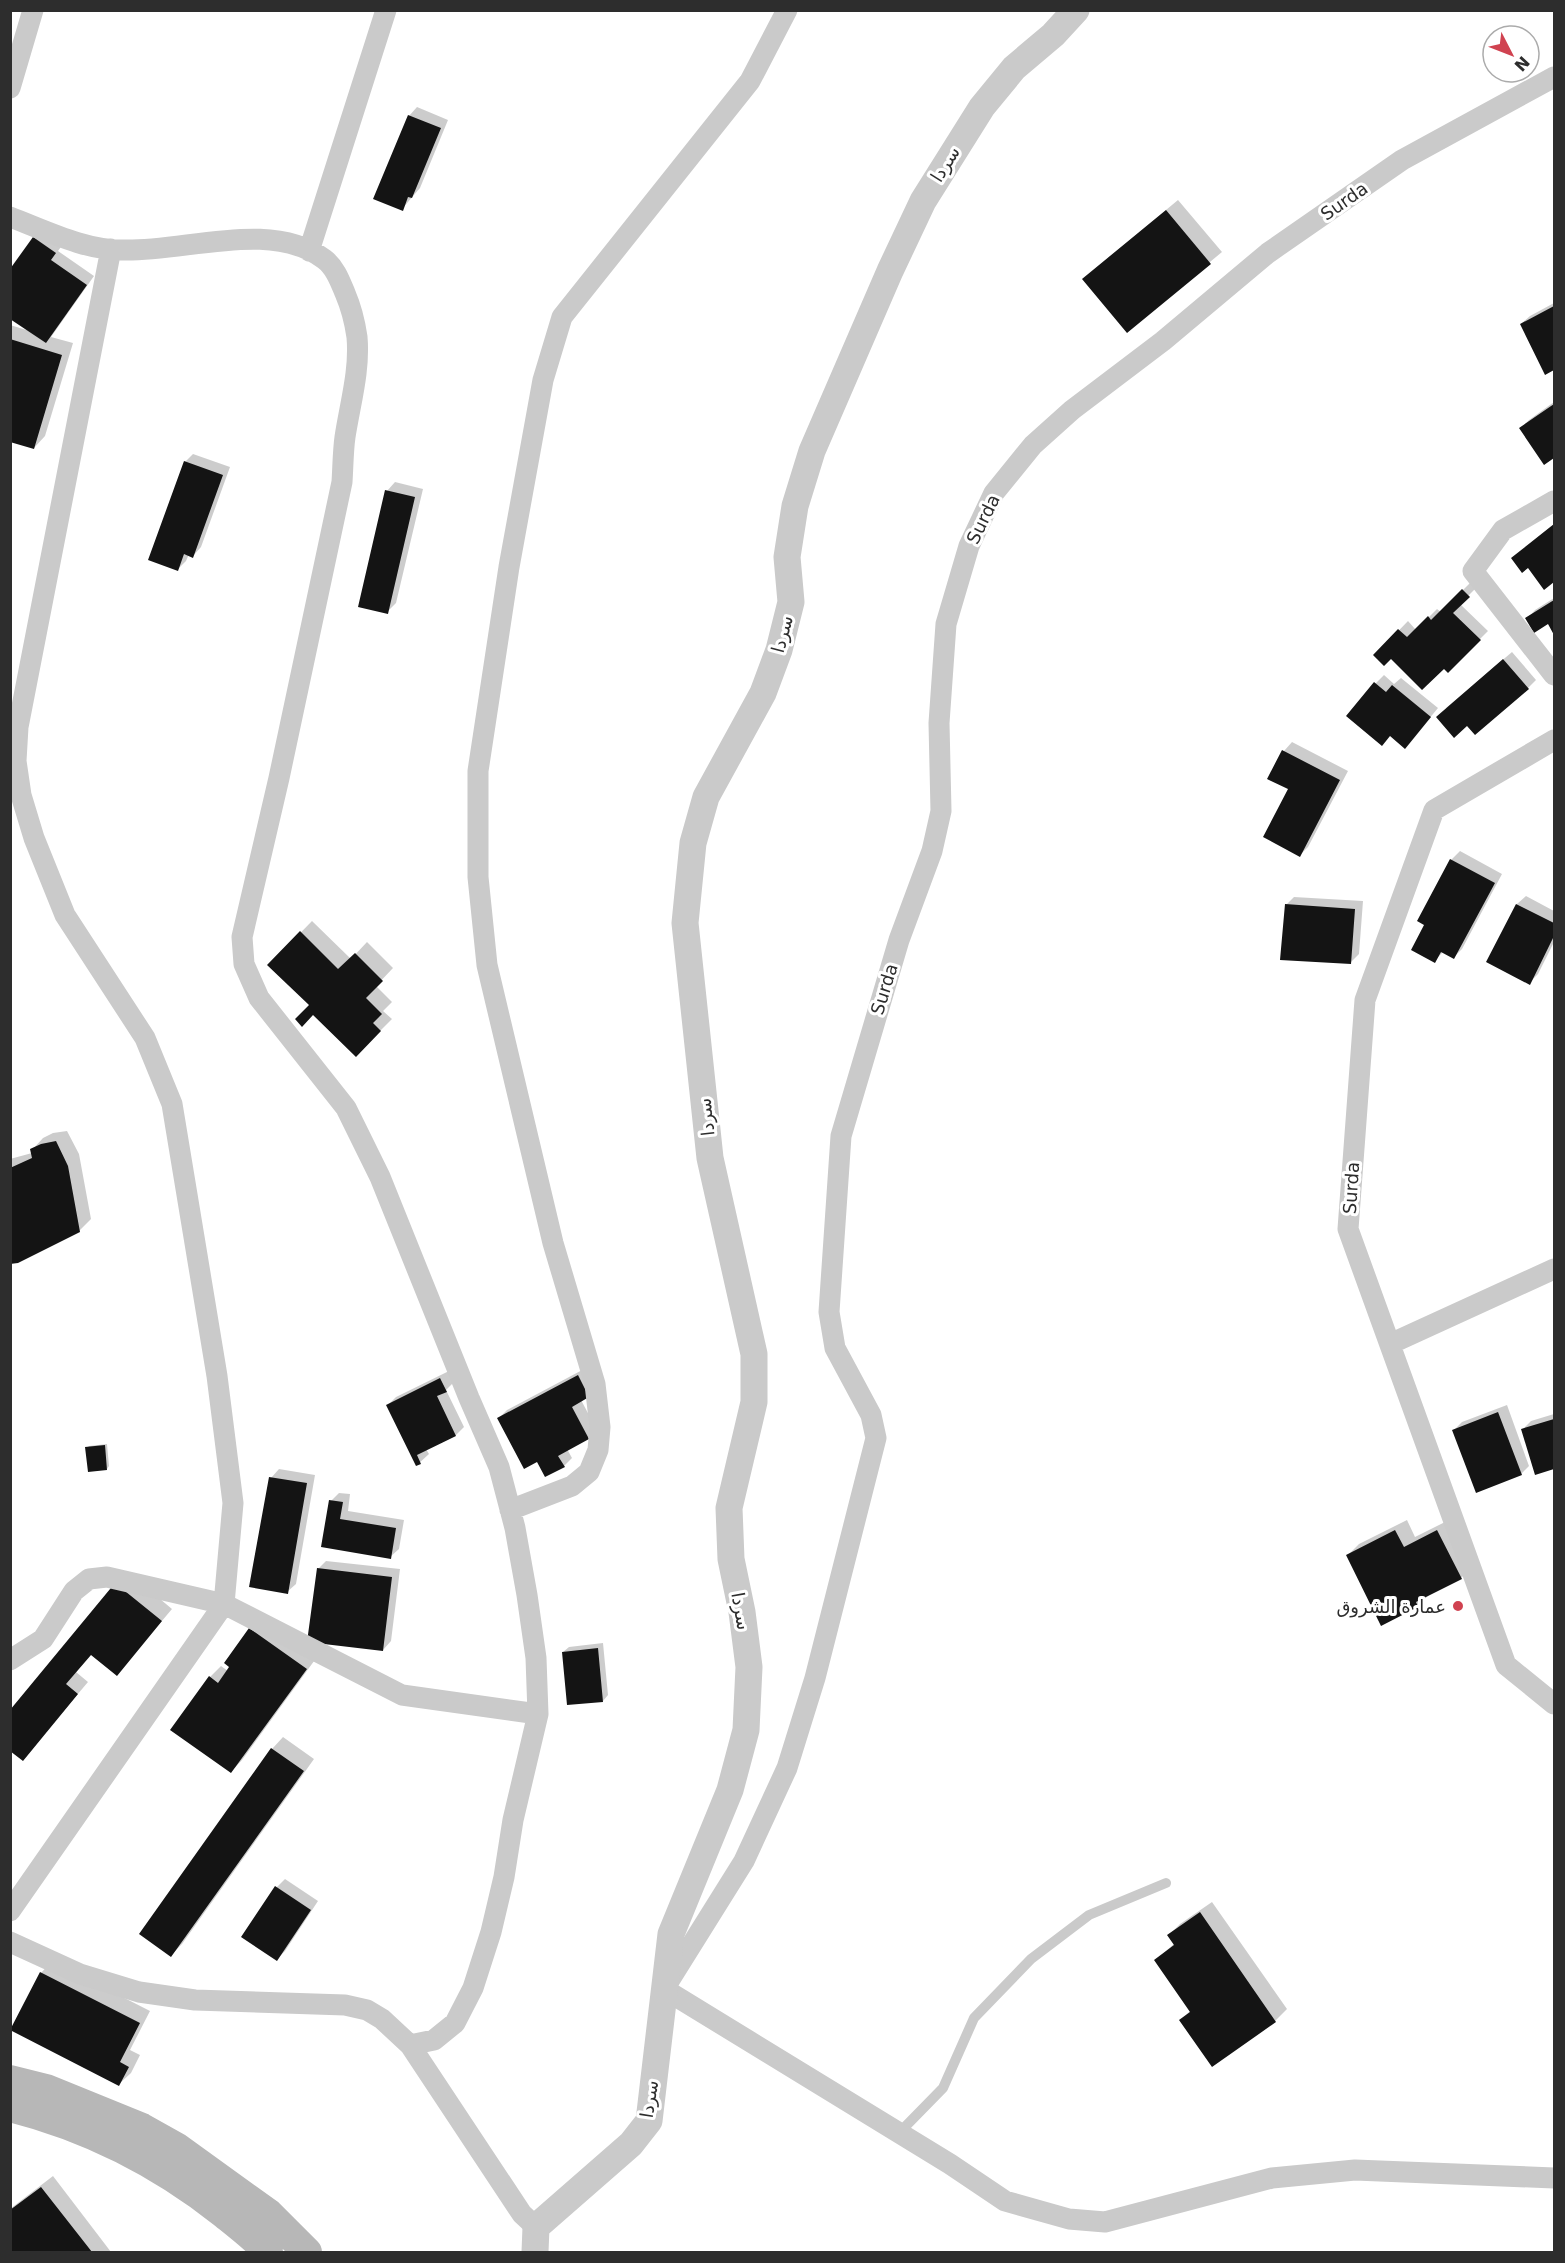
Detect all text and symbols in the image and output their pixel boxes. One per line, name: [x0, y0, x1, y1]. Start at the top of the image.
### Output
north arrow: [1481, 24, 1541, 84]
text: N: [1510, 52, 1533, 75]
street label: سردا: [926, 142, 965, 186]
street label: Surda: [1317, 177, 1371, 225]
street label: Surda: [962, 491, 1004, 547]
street label: سردا: [767, 613, 798, 655]
street label: Surda: [866, 961, 902, 1017]
street label: سردا: [694, 1097, 719, 1137]
street label: Surda: [1339, 1161, 1363, 1215]
street label: سردا: [726, 1590, 755, 1632]
place label: عمارة الشروق: [1336, 1596, 1446, 1618]
marker: عمارة الشروق: [1451, 1599, 1465, 1613]
street label: سردا: [636, 2079, 663, 2120]

